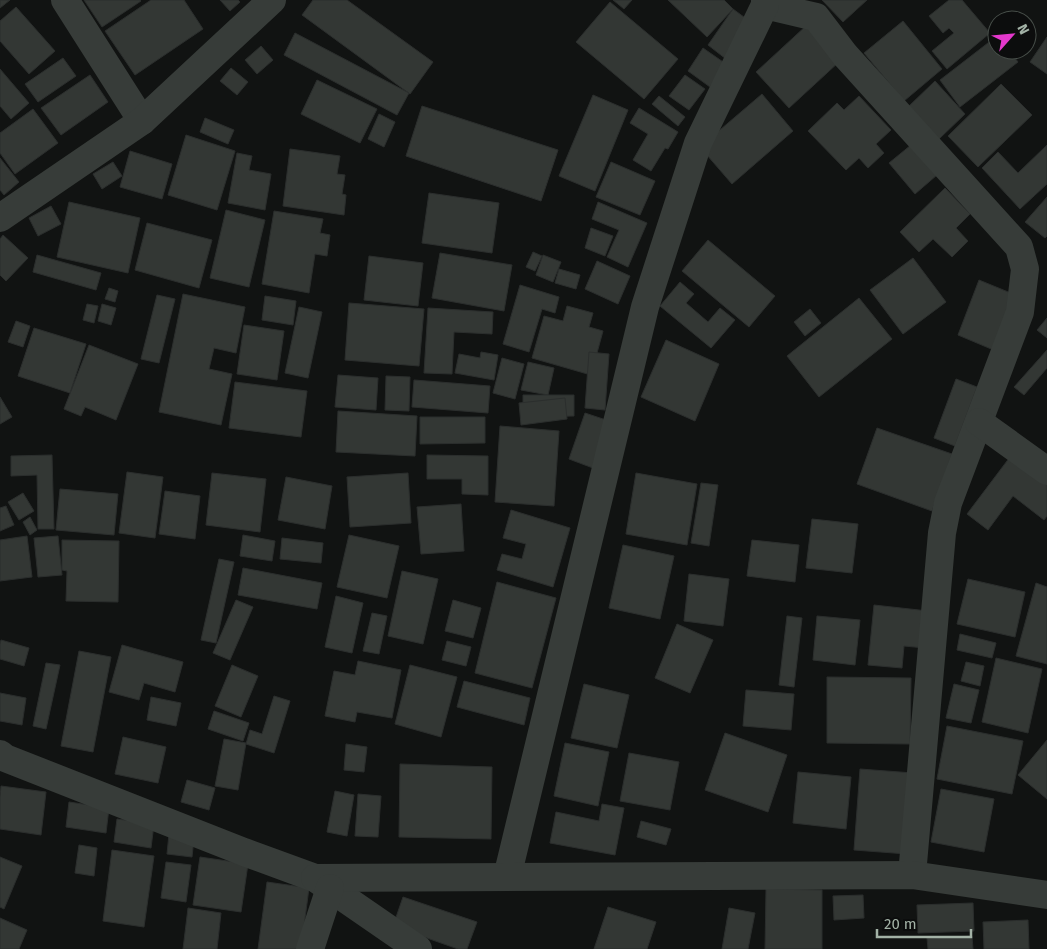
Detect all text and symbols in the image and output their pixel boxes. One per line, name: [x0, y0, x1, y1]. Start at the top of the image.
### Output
north arrow: [987, 10, 1037, 60]
text: N: [1013, 21, 1033, 37]
scale bar: [877, 906, 971, 938]
text: 20 m: [884, 915, 917, 933]

